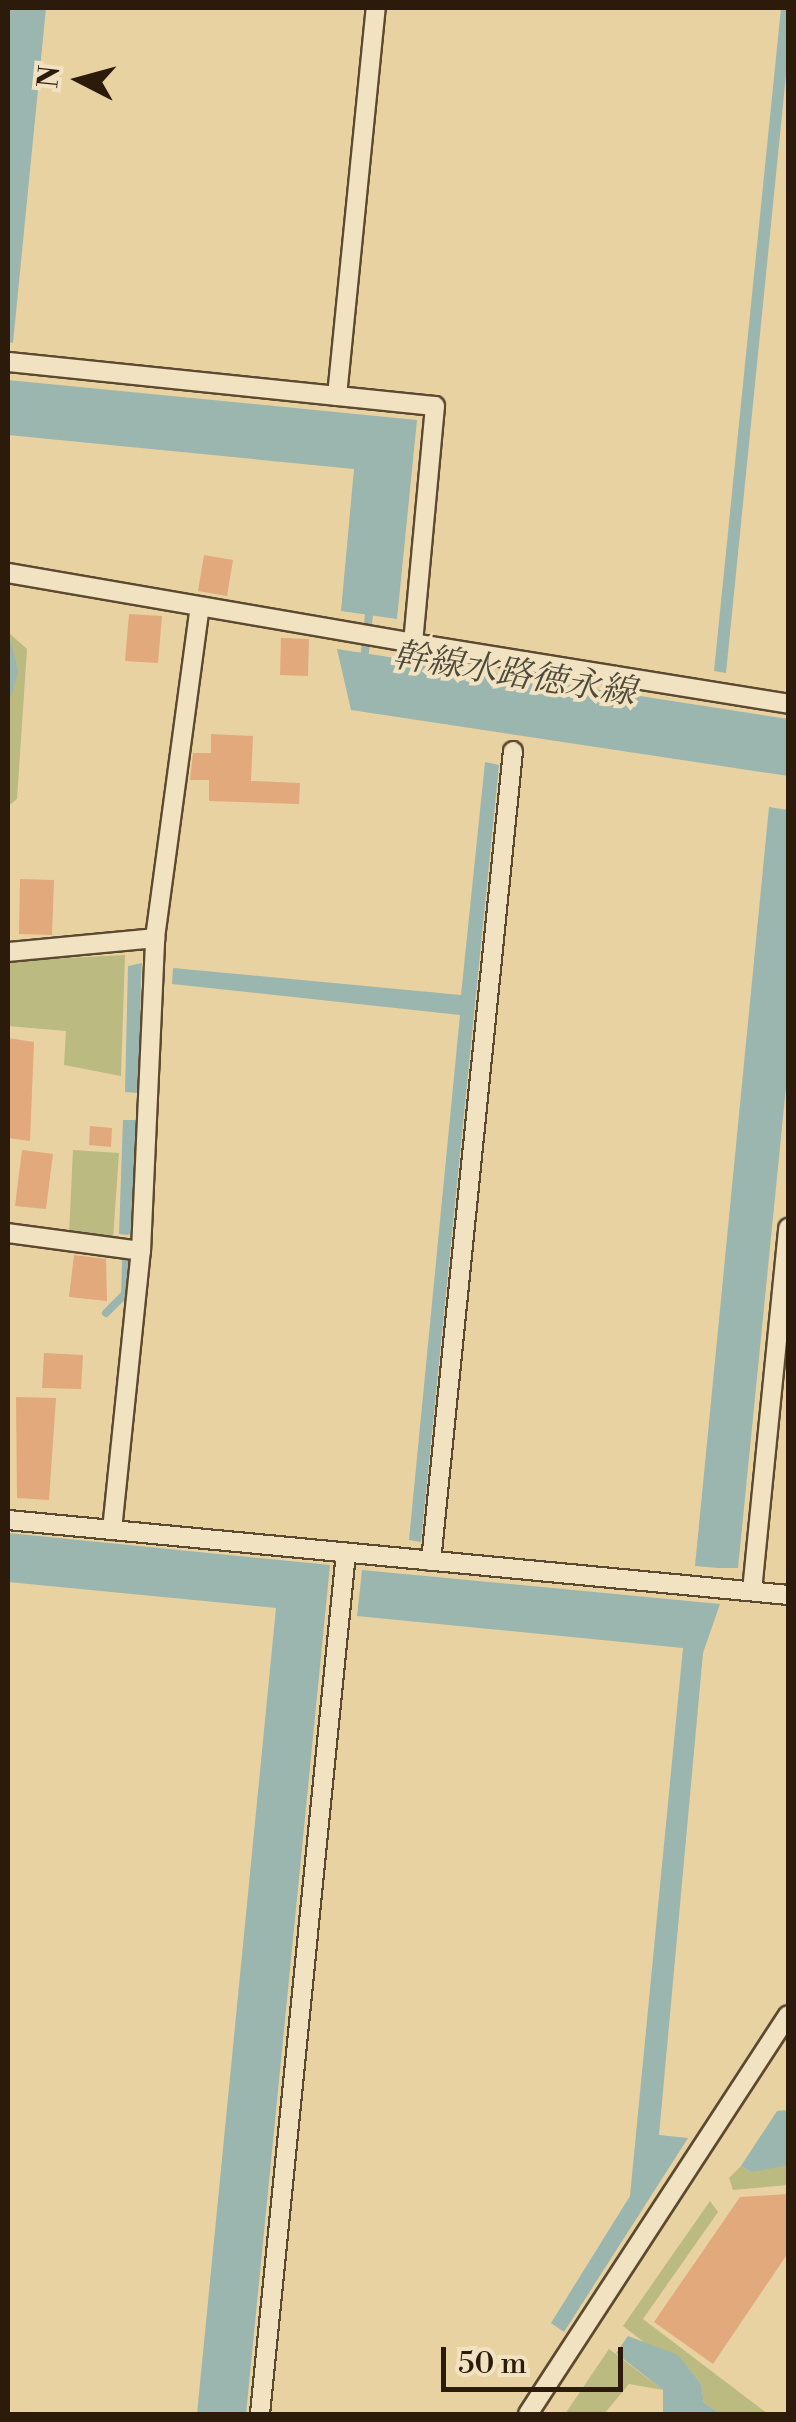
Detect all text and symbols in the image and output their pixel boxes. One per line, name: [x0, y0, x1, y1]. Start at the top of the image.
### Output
north arrow: [30, 30, 130, 130]
text: N: [31, 64, 68, 90]
water label: 幹線水路徳永線: [390, 635, 638, 715]
scale bar: [446, 2327, 628, 2389]
text: 50 m: [458, 2345, 527, 2383]

